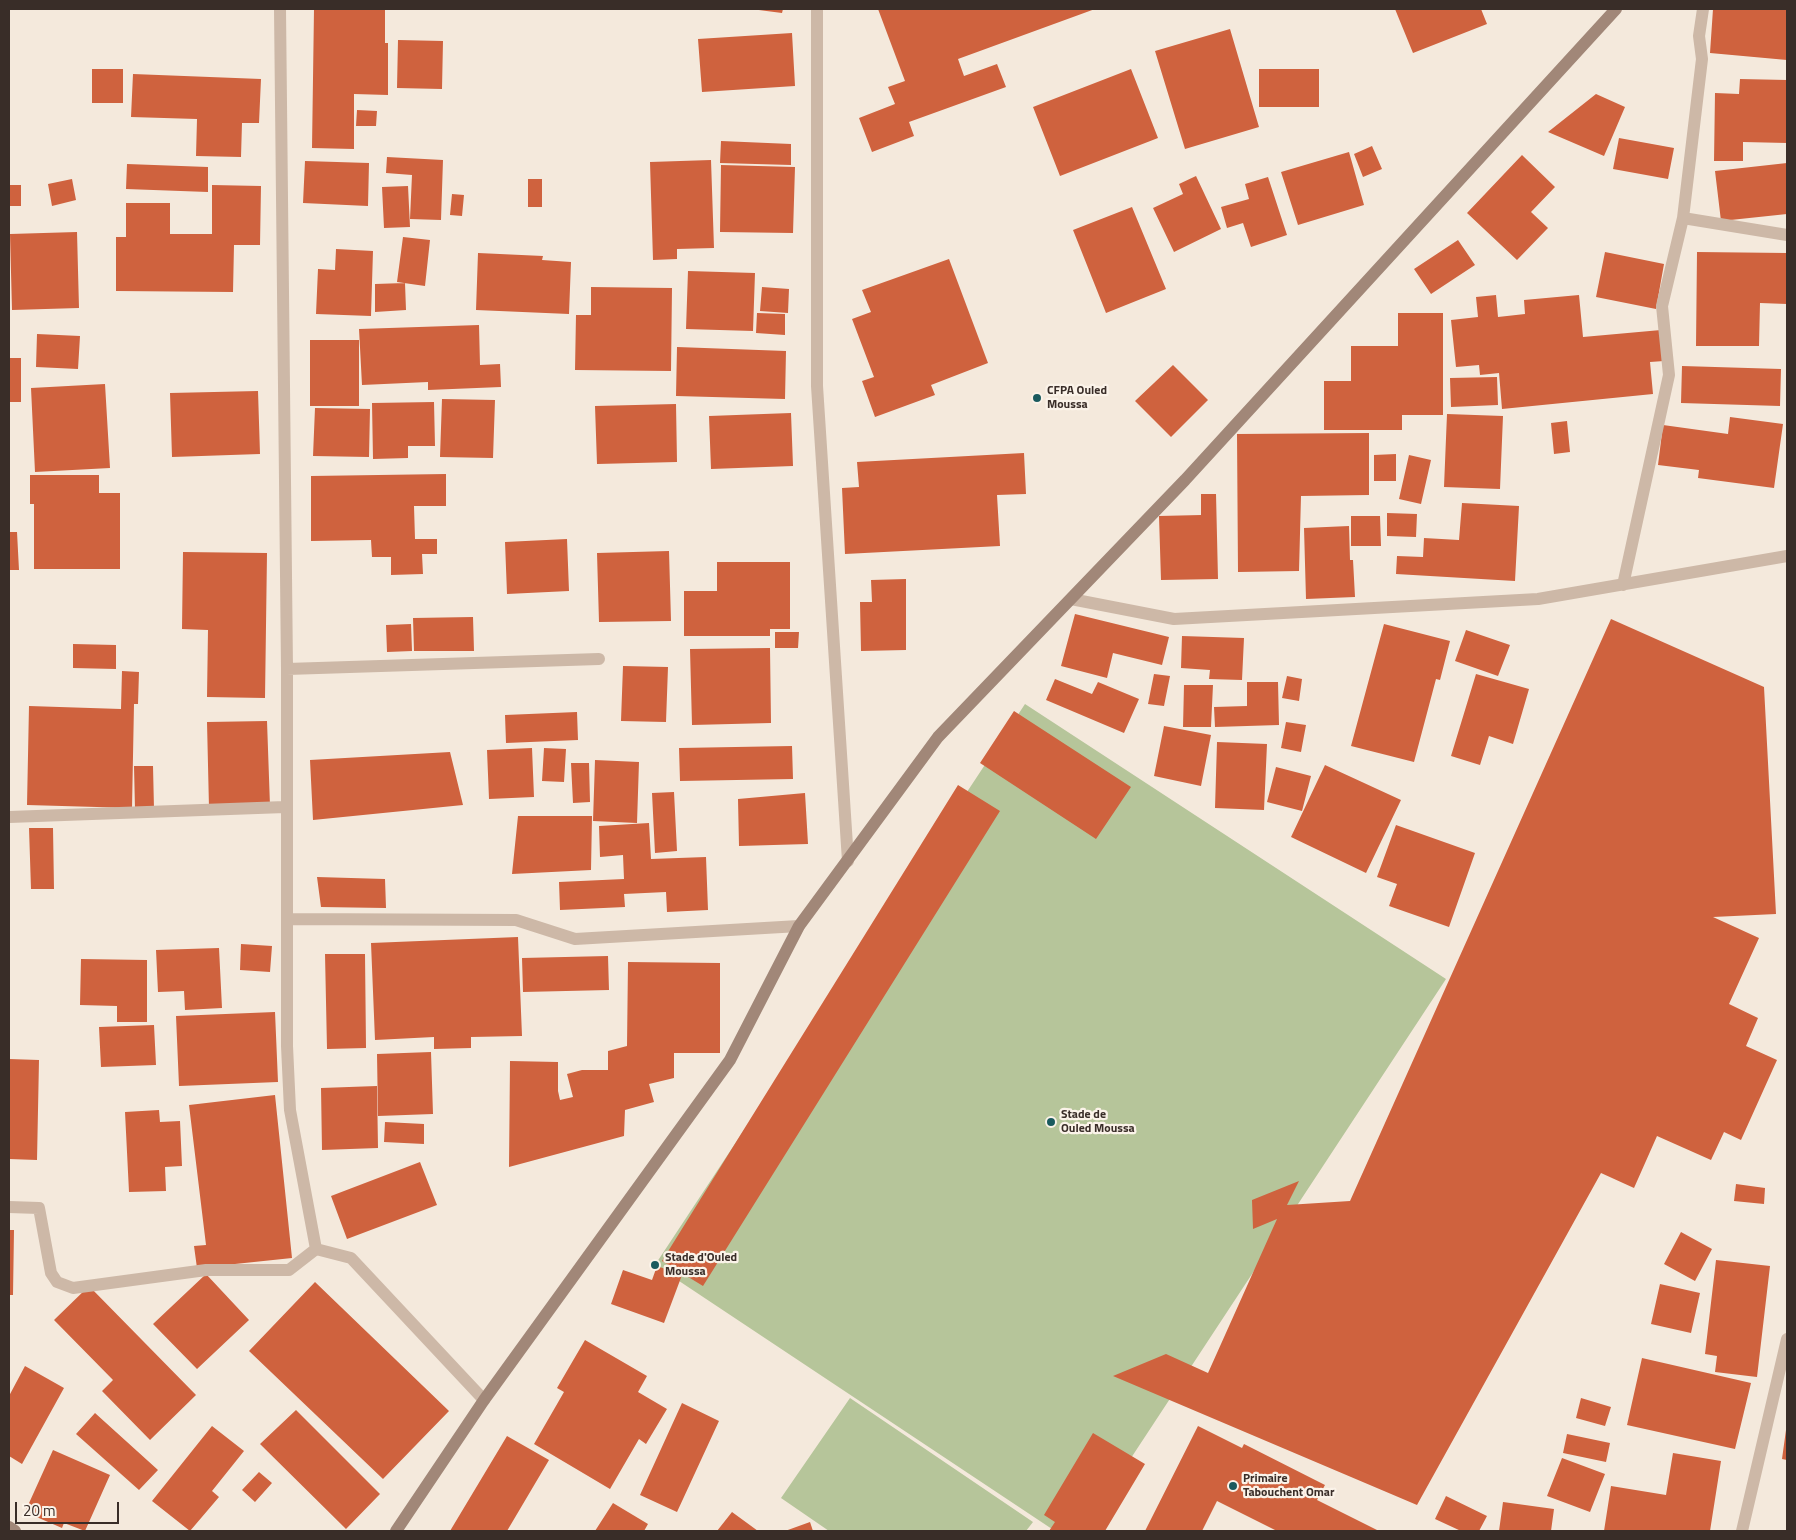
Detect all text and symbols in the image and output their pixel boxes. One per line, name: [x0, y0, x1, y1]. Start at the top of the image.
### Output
place label: CFPA Ouled Moussa: [1047, 384, 1107, 412]
marker: CFPA Ouled Moussa: [1031, 392, 1043, 404]
place label: Stade de Ouled Moussa: [1061, 1108, 1135, 1136]
marker: Stade de Ouled Moussa: [1045, 1116, 1057, 1128]
place label: Stade d'Ouled Moussa: [665, 1251, 737, 1279]
marker: Stade d'Ouled Moussa: [649, 1259, 661, 1271]
place label: Primaire Tabouchent Omar: [1243, 1472, 1334, 1500]
marker: Primaire Tabouchent Omar: [1227, 1480, 1239, 1492]
scale bar: [18, 1492, 121, 1524]
text: 20 m: [23, 1499, 56, 1522]

